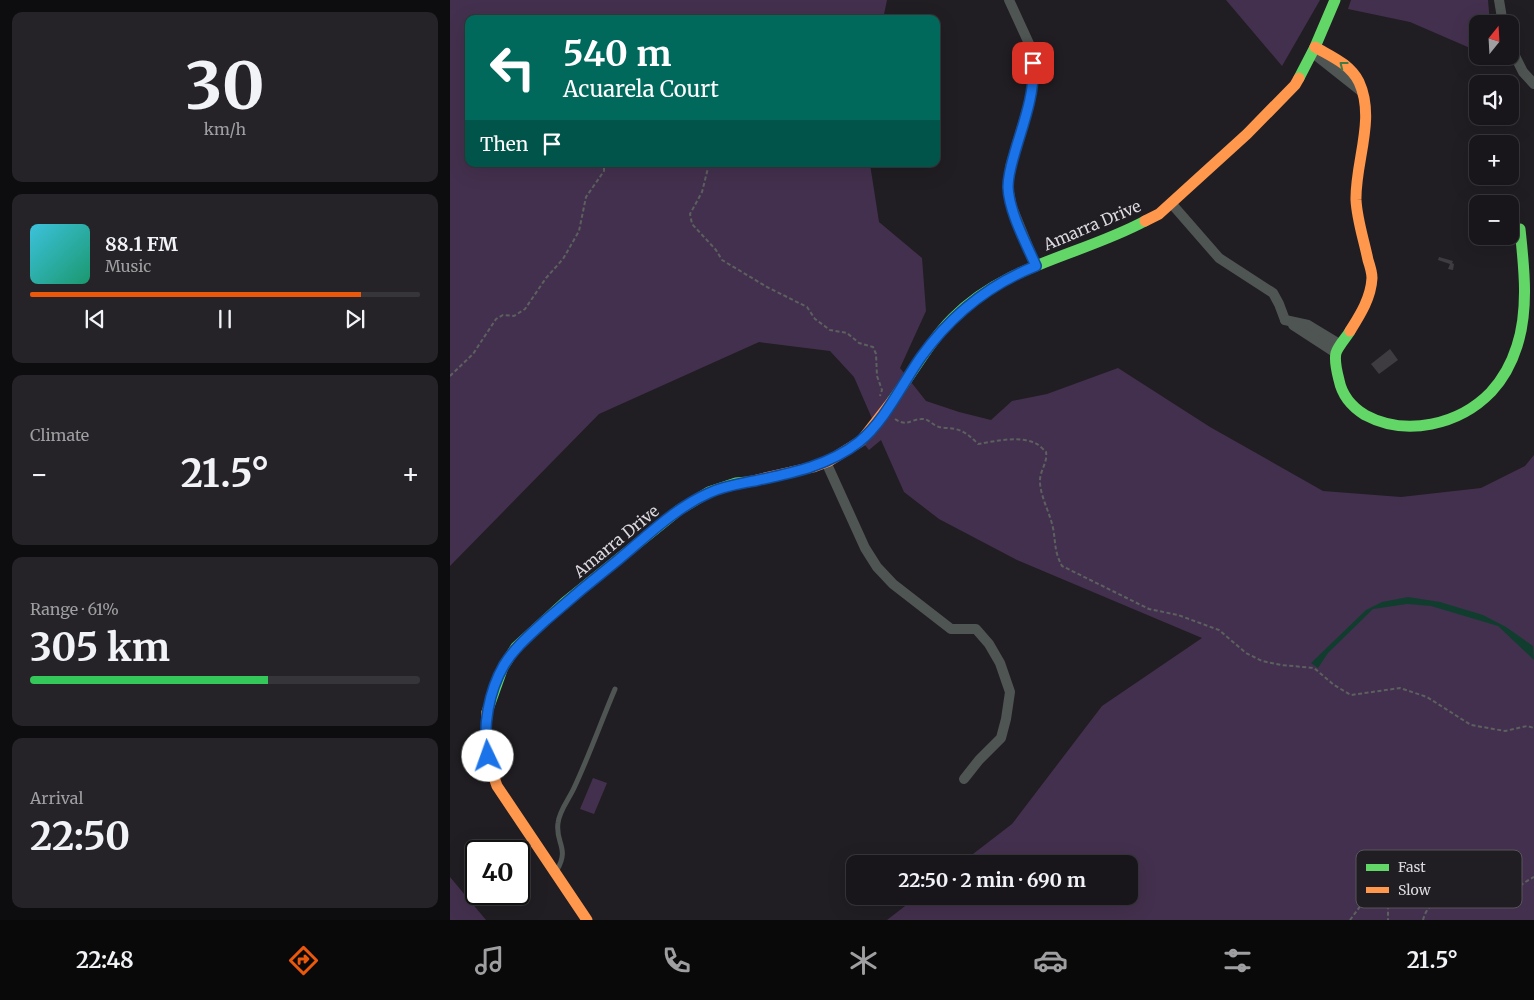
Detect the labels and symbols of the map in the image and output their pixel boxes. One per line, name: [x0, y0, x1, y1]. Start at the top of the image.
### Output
north arrow: [1469, 15, 1519, 65]
pin: [1012, 42, 1054, 84]
one-way arrow: [1340, 62, 1349, 71]
street label: Amarra Drive: [1039, 195, 1144, 255]
street label: Amarra Drive: [569, 501, 663, 582]
position arrow: [461, 729, 513, 781]
speed limit sign: 40: [465, 840, 530, 905]
legend: [1356, 850, 1522, 908]
text: Fast: [1398, 858, 1426, 876]
text: Slow: [1398, 881, 1431, 899]

